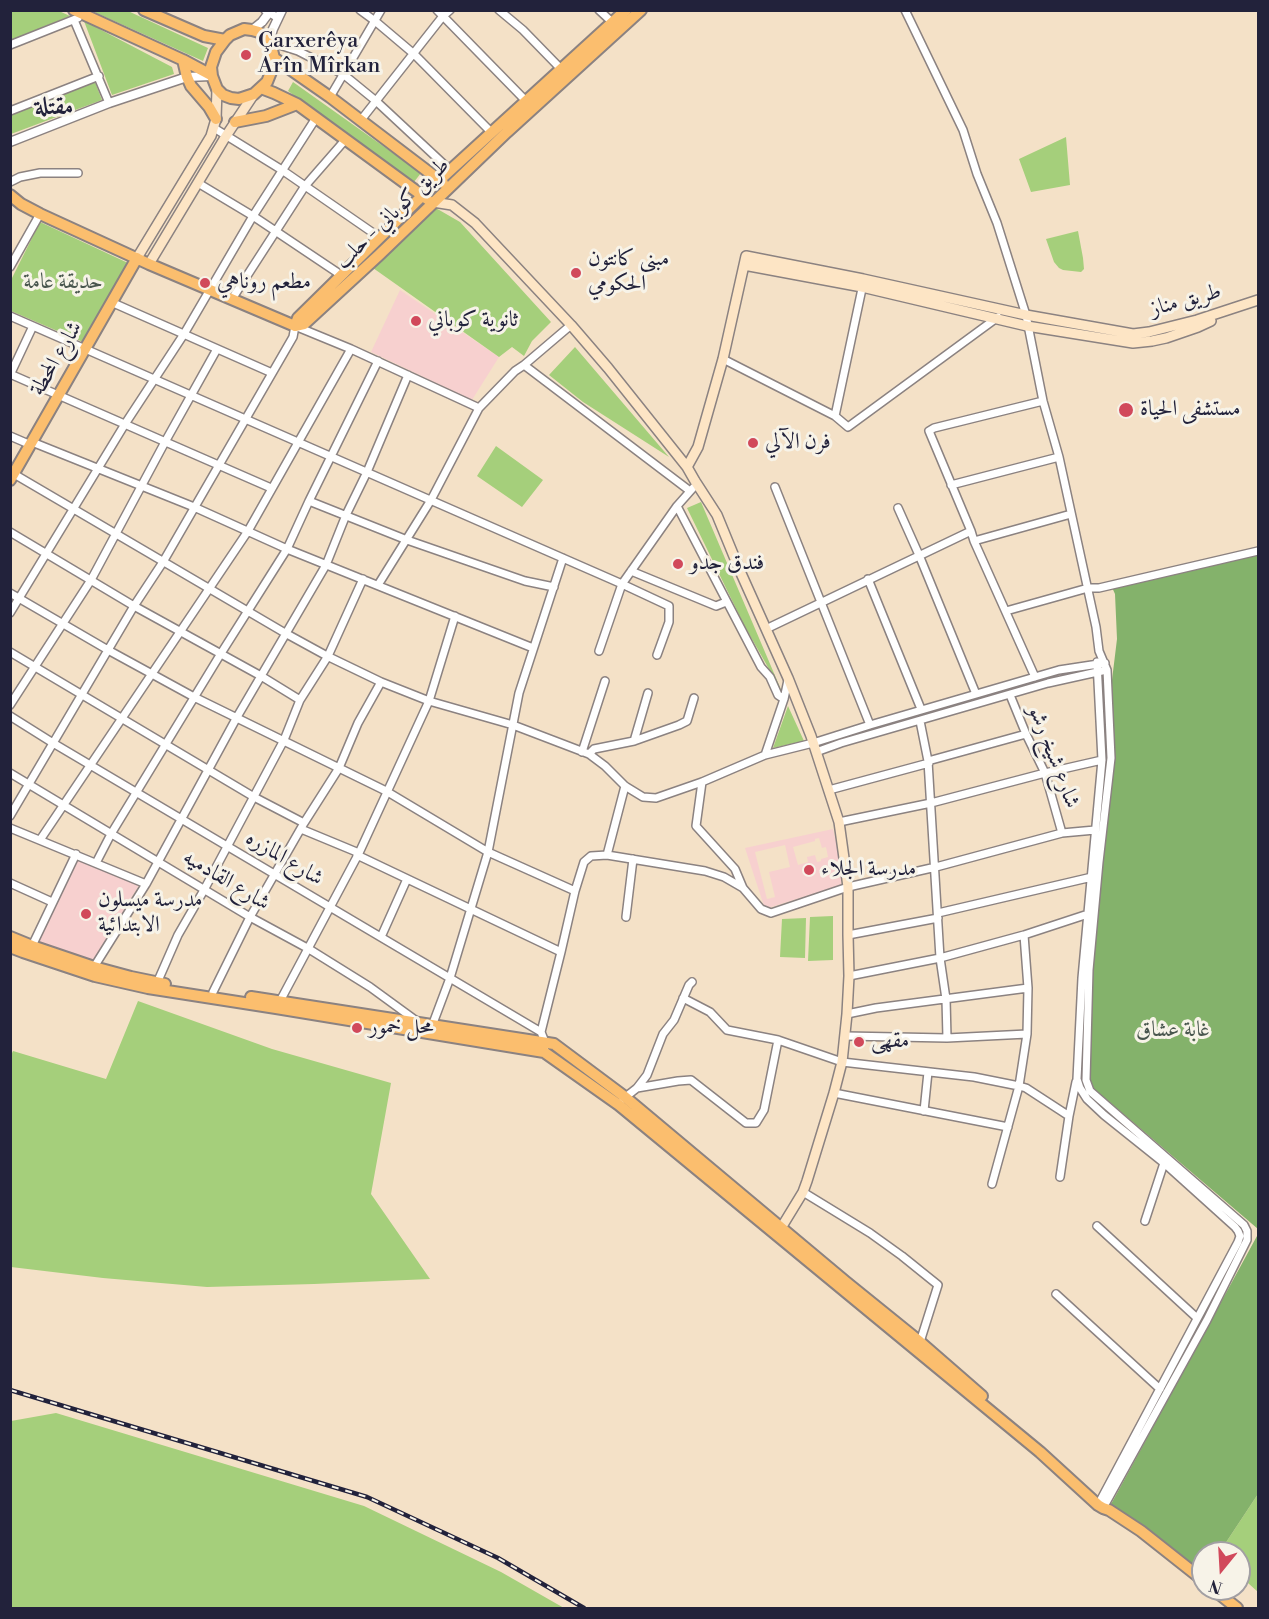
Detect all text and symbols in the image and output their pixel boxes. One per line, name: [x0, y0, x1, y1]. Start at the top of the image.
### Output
place label: Çarxerêya Arîn Mîrkan: [258, 29, 380, 80]
marker: Çarxerêya Arîn Mîrkan: [239, 48, 253, 62]
district label: مقتلة: [35, 94, 73, 122]
street label: طريق كوباني - حلب: [330, 153, 456, 275]
place label: مبنى كانتون الحكومي: [588, 247, 669, 298]
marker: مبنى كانتون الحكومي: [569, 266, 583, 280]
park label: حديقة عامة: [23, 270, 103, 296]
place label: مطعم روناهي: [217, 270, 311, 296]
marker: مطعم روناهي: [198, 276, 212, 290]
street label: طريق مناز: [1148, 279, 1224, 323]
place label: ثانوية كوباني: [428, 308, 518, 334]
marker: ثانوية كوباني: [409, 314, 423, 328]
street label: شارع المحطة: [25, 317, 89, 401]
place label: مستشفى الحياة: [1140, 397, 1240, 423]
marker: مستشفى الحياة: [1117, 401, 1135, 419]
place label: فرن الآلي: [765, 430, 831, 456]
marker: فرن الآلي: [746, 436, 760, 450]
place label: فندق جدو: [690, 551, 764, 577]
marker: فندق جدو: [671, 557, 685, 571]
street label: شارع شيخ رشو: [1021, 702, 1085, 812]
street label: شارع المازره: [240, 826, 328, 892]
street label: شارع القادميه: [178, 845, 274, 917]
place label: مدرسة الجلاء: [821, 857, 916, 883]
marker: مدرسة الجلاء: [802, 863, 816, 877]
place label: مدرسة ميسلون الابتدائية: [98, 888, 203, 939]
marker: مدرسة ميسلون الابتدائية: [79, 907, 93, 921]
place label: محل خمور: [369, 1015, 433, 1041]
park label: غابة عشاق: [1136, 1018, 1210, 1044]
marker: محل خمور: [350, 1021, 364, 1035]
place label: مقهى: [871, 1029, 909, 1055]
marker: مقهى: [852, 1035, 866, 1049]
north arrow: [1191, 1541, 1251, 1601]
text: N: [1207, 1575, 1225, 1598]

